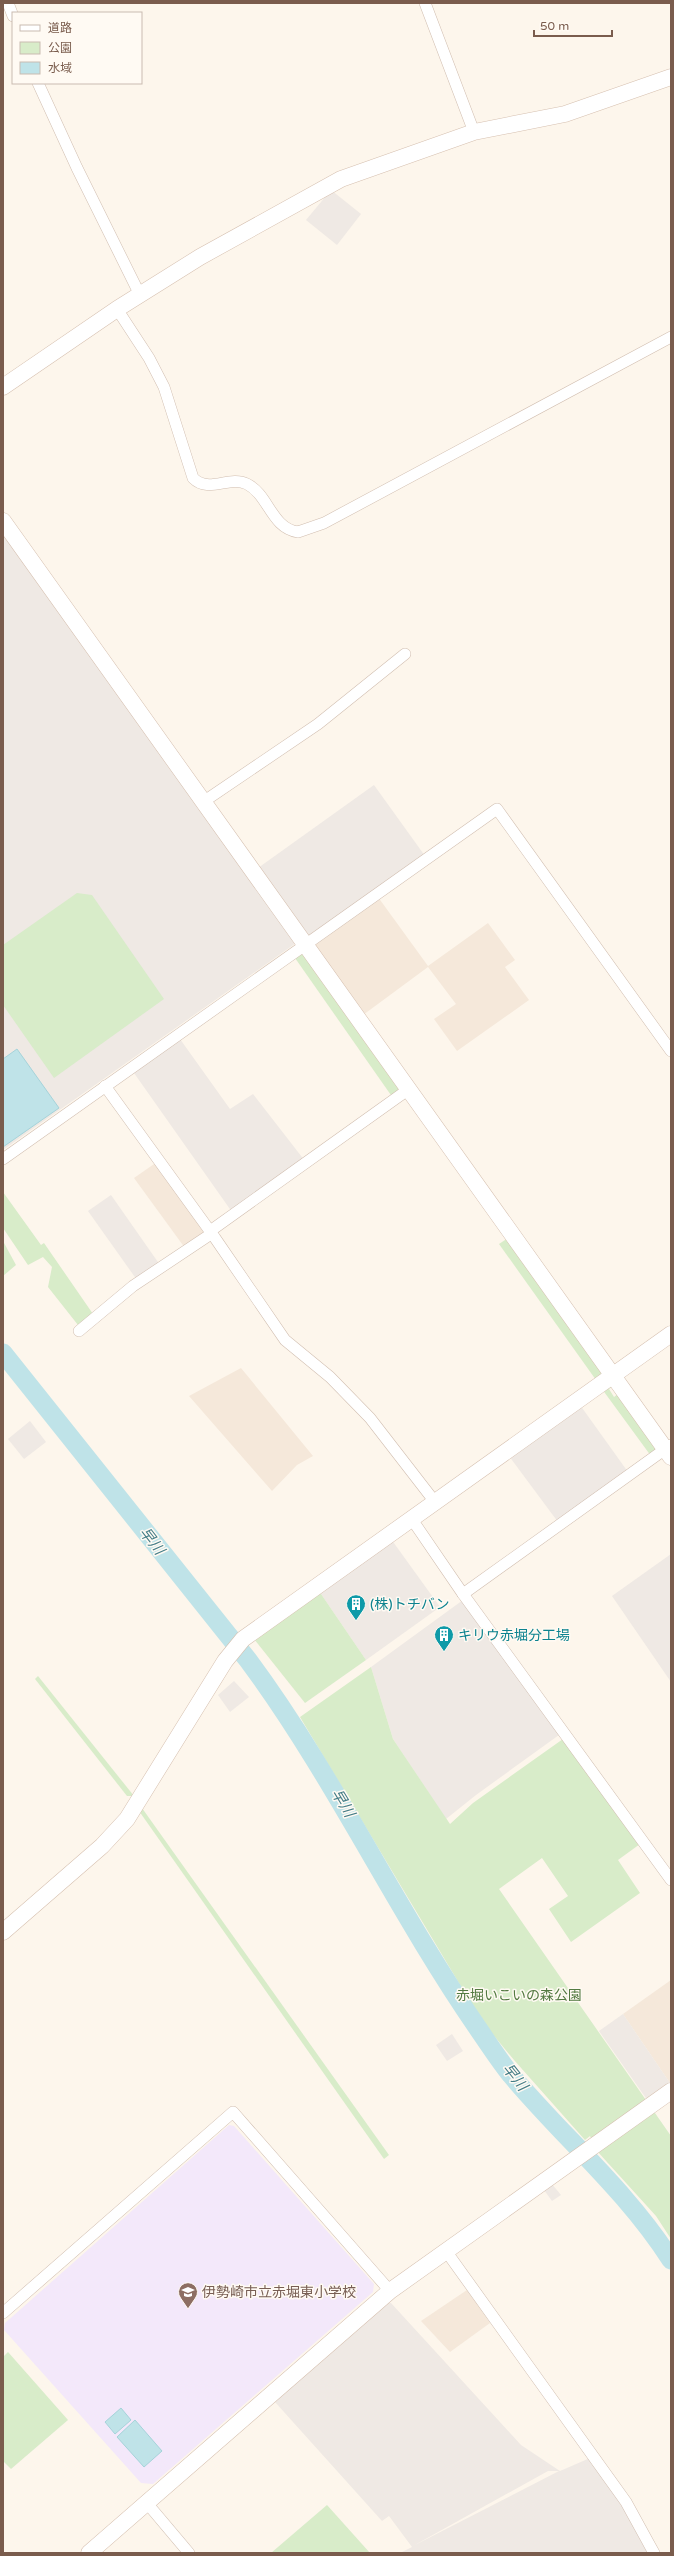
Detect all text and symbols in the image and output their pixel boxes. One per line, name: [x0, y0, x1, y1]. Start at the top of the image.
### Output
legend: [12, 12, 142, 84]
scale bar: [534, 12, 612, 38]
text: 50 m: [540, 19, 569, 33]
text: 道路: [48, 21, 72, 35]
text: 公園: [48, 41, 72, 55]
text: 水域: [48, 61, 72, 75]
water label: 早川: [136, 1524, 170, 1560]
building icon: (株)トチバン: [345, 1593, 367, 1621]
place label: (株)トチバン: [370, 1596, 449, 1613]
building icon: キリウ赤堀分工場: [433, 1624, 455, 1652]
place label: キリウ赤堀分工場: [458, 1627, 570, 1644]
water label: 早川: [328, 1786, 359, 1822]
park label: 赤堀いこいの森公園: [456, 1987, 582, 2004]
water label: 早川: [499, 2060, 533, 2096]
school or university icon: 伊勢崎市立赤堀東小学校: [177, 2281, 199, 2309]
place label: 伊勢崎市立赤堀東小学校: [202, 2284, 356, 2301]

